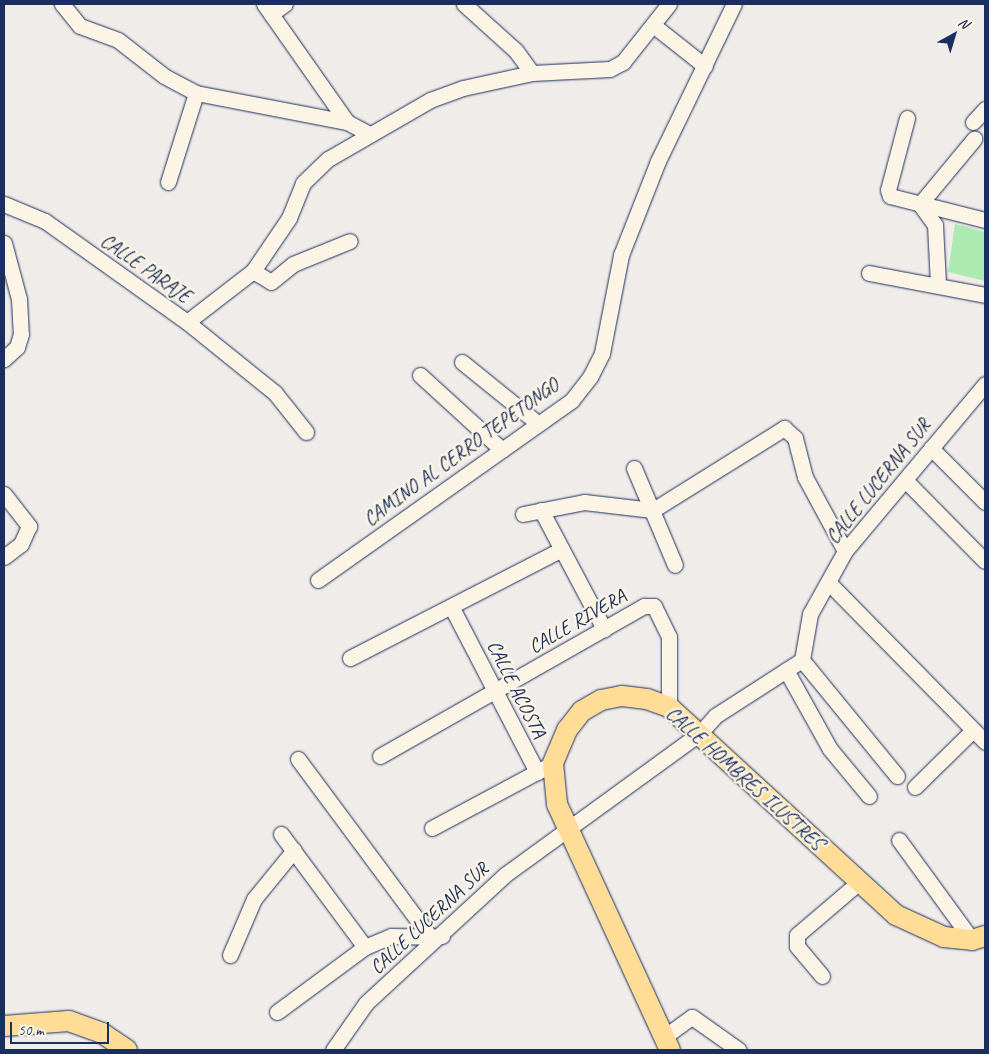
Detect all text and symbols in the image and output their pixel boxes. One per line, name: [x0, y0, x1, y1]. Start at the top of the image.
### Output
north arrow: [929, 10, 979, 60]
text: N: [955, 14, 972, 32]
street label: CALLE PARAJE: [96, 228, 196, 308]
street label: CAMINO AL CERRO TEPETONGO: [359, 373, 563, 531]
street label: CALLE LUCERNA SUR: [821, 414, 935, 548]
street label: CALLE RIVERA: [524, 584, 630, 658]
street label: CALLE ACOSTA: [482, 636, 552, 742]
street label: CALLE HOMBRES ILUSTRES: [661, 701, 829, 855]
street label: CALLE LUCERNA SUR: [365, 857, 493, 979]
scale bar: [12, 1012, 111, 1044]
text: 50 m: [18, 1021, 44, 1040]

